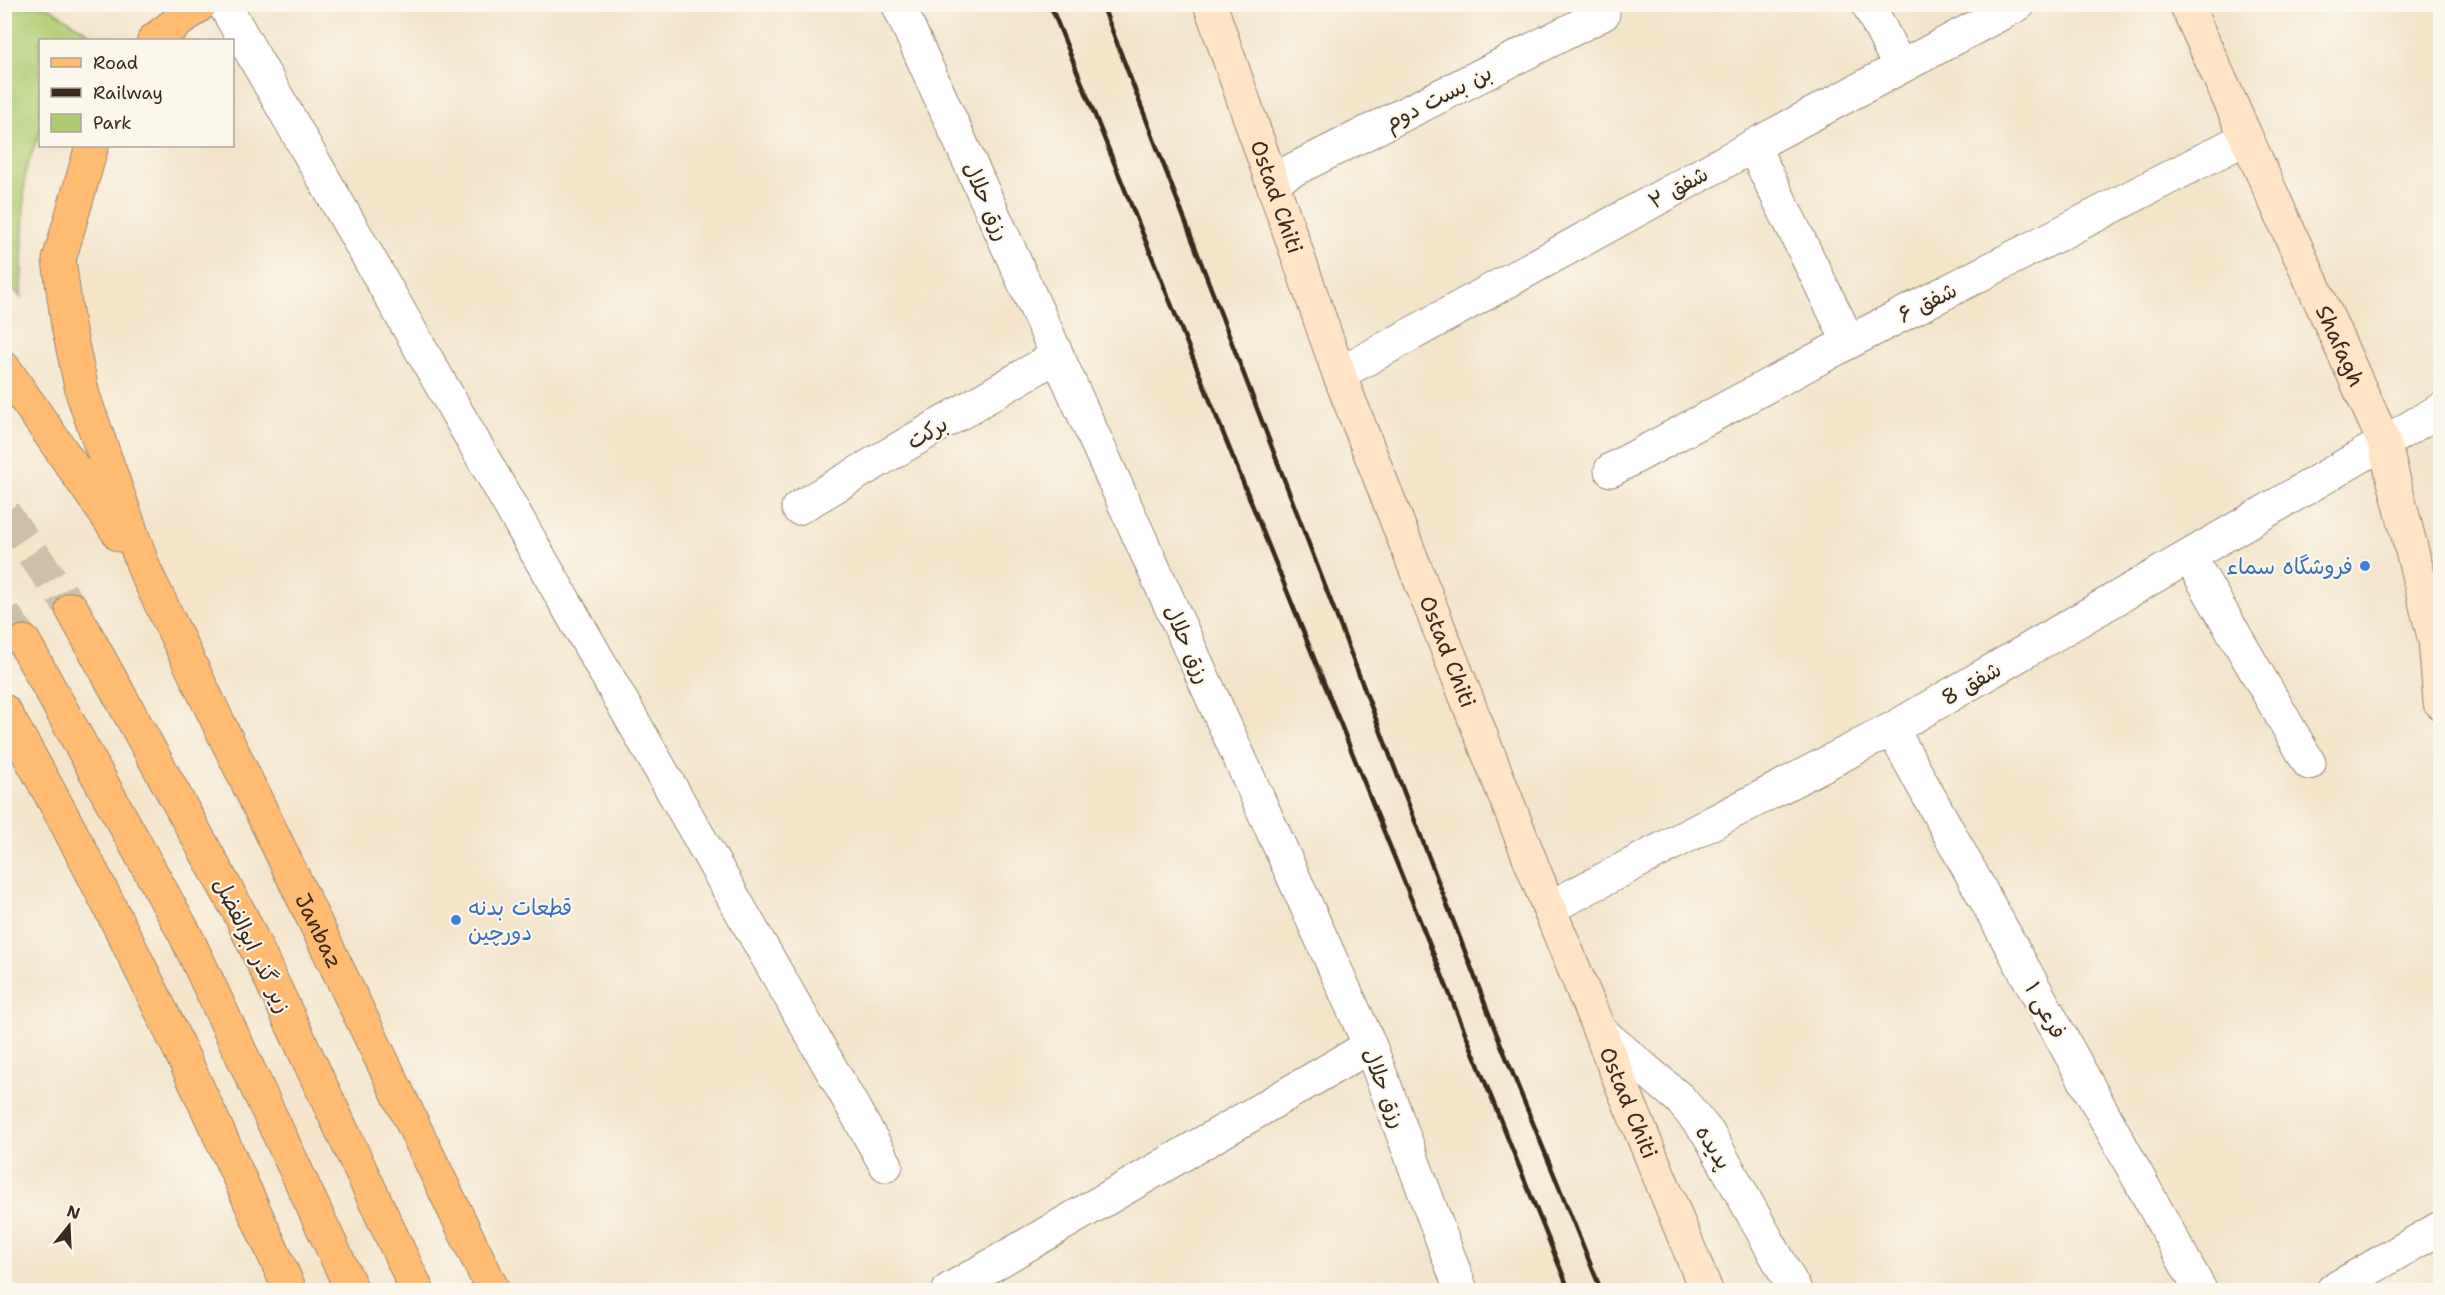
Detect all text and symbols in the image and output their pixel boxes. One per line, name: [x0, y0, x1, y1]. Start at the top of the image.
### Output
legend: [39, 39, 234, 147]
text: Road: [93, 51, 138, 75]
street label: بن بست دوم: [1379, 58, 1498, 140]
text: Railway: [93, 81, 163, 105]
text: Park: [93, 111, 132, 135]
street label: Ostad Chiti: [1244, 136, 1310, 257]
street label: رزق حلال: [956, 157, 1017, 245]
street label: شفق ۲: [1643, 159, 1713, 216]
street label: شفق ۶: [1893, 275, 1962, 330]
street label: Shafagh: [2309, 300, 2371, 391]
street label: برکت: [901, 409, 953, 456]
place label: فروشگاه سماء: [2226, 552, 2353, 581]
marker: فروشگاه سماء: [2358, 559, 2372, 573]
street label: Ostad Chiti: [1413, 591, 1483, 712]
street label: رزق حلال: [1157, 600, 1218, 688]
street label: شفق 8: [1936, 655, 2007, 712]
street label: زیر گذر ابوالفضل: [207, 873, 298, 1018]
street label: Janbaz: [288, 889, 349, 973]
place label: قطعات بدنه دورچین: [468, 893, 572, 947]
marker: قطعات بدنه دورچین: [449, 913, 463, 927]
street label: فرعی ۱: [2018, 977, 2073, 1044]
street label: Ostad Chiti: [1593, 1043, 1664, 1163]
street label: رزق حلال: [1356, 1044, 1413, 1132]
street label: پدیده: [1689, 1120, 1738, 1175]
north arrow: [39, 1196, 99, 1256]
text: N: [64, 1200, 83, 1224]

